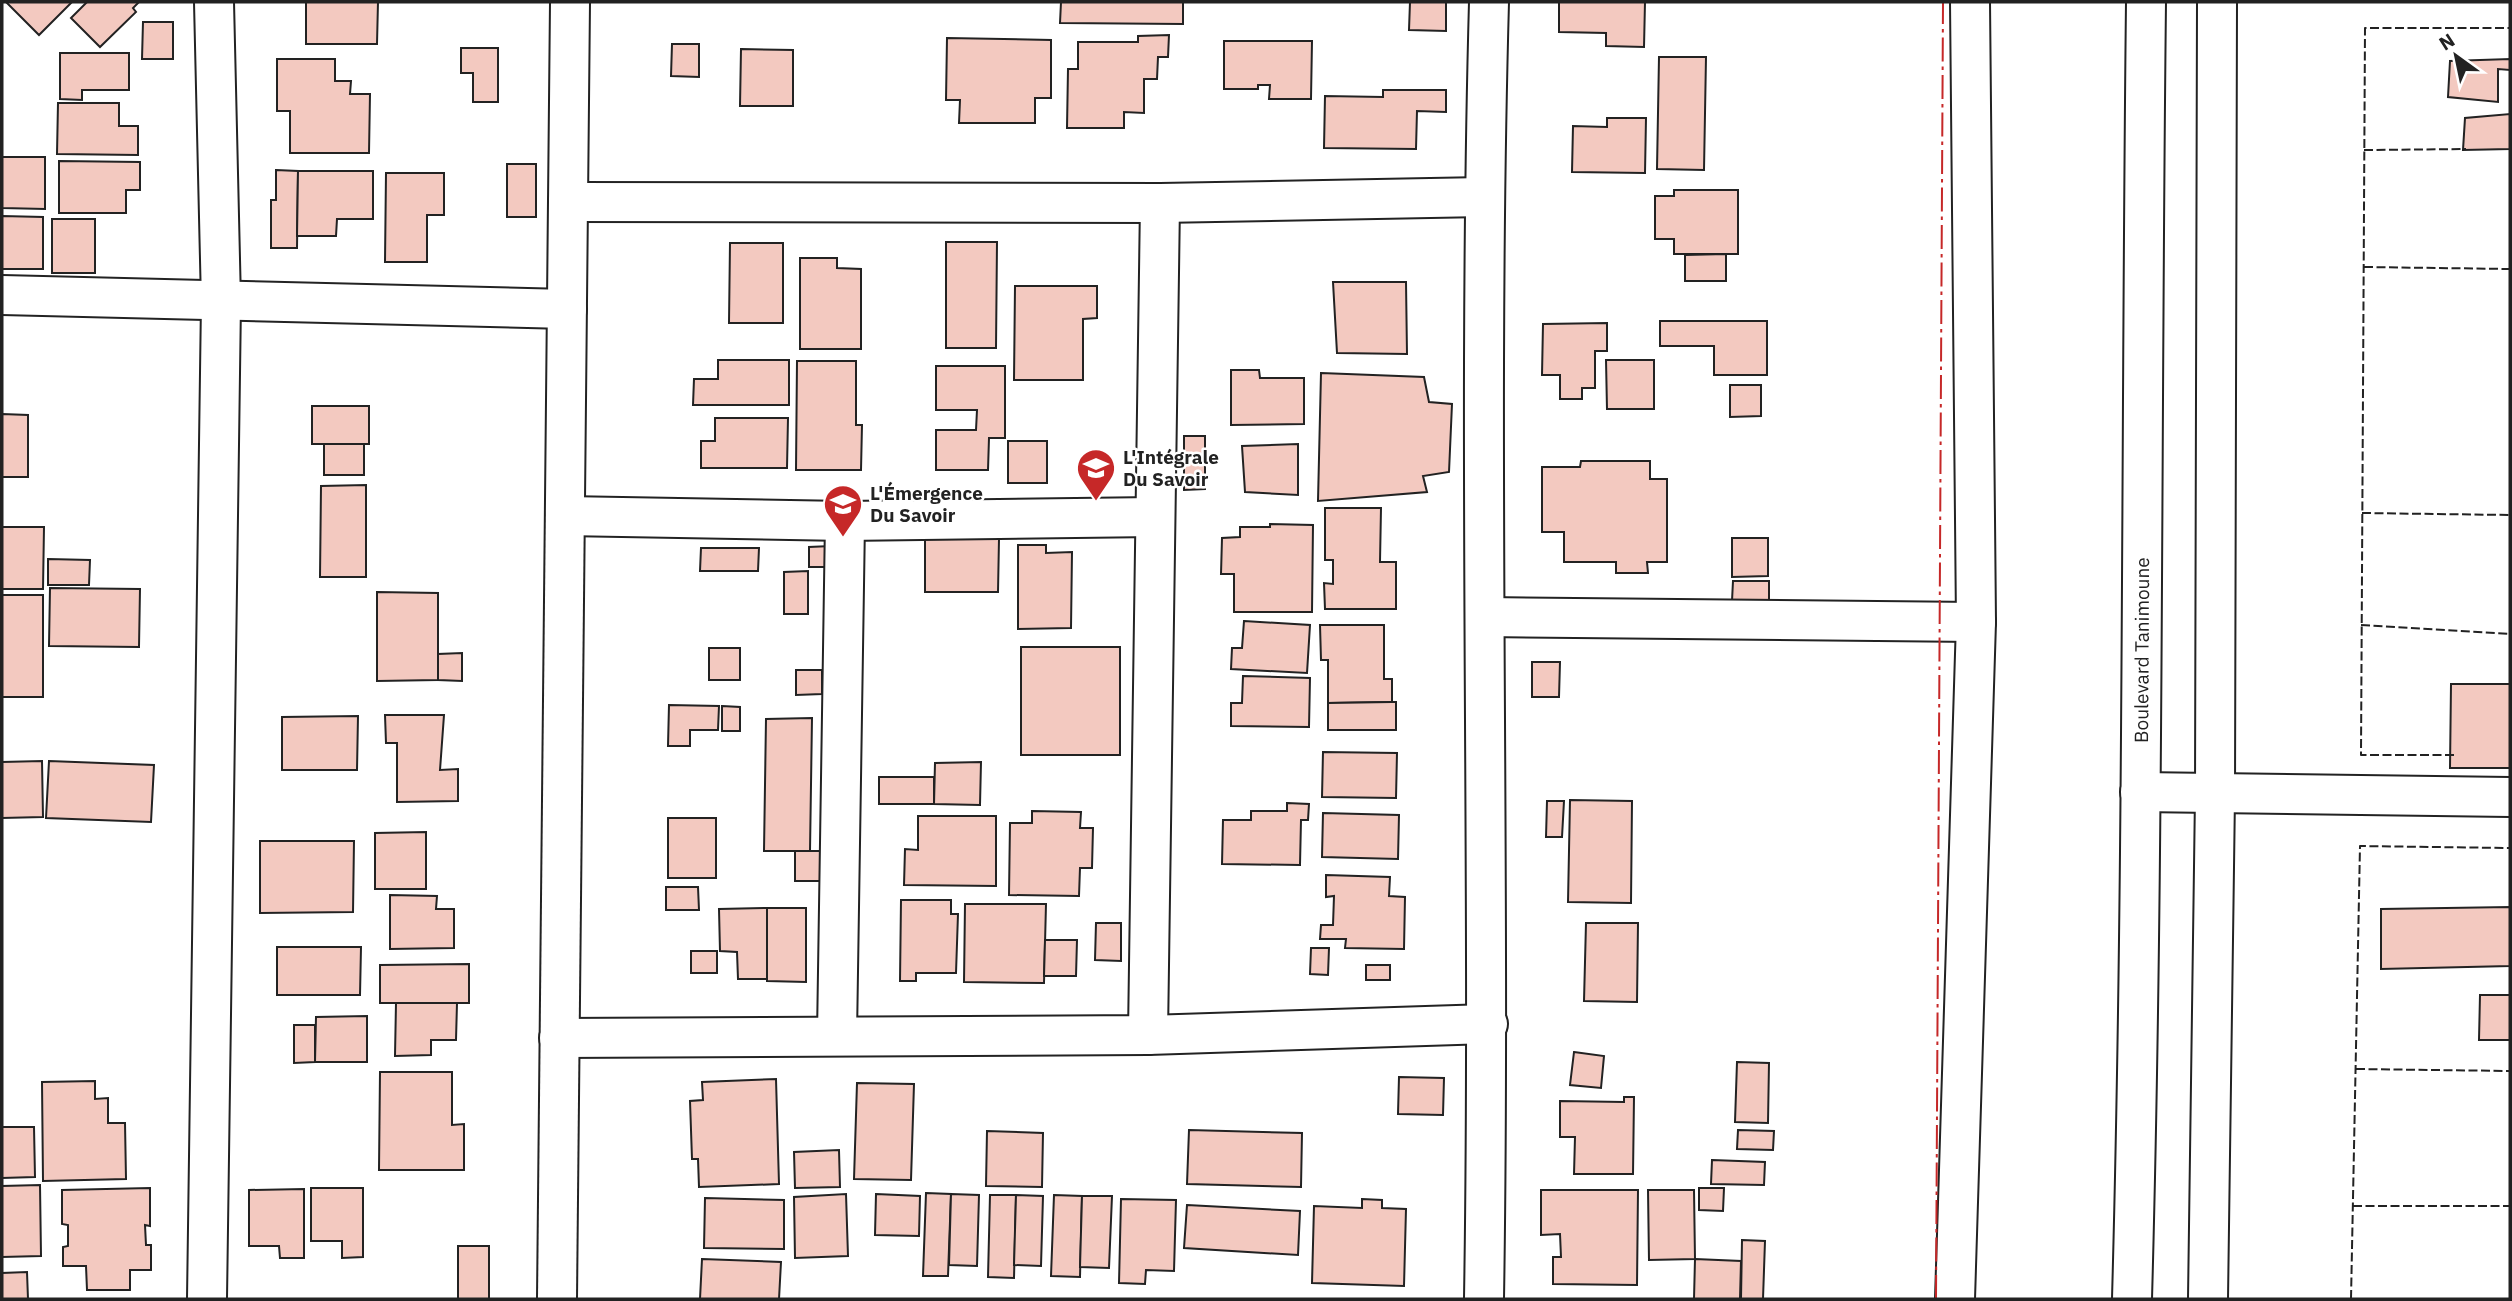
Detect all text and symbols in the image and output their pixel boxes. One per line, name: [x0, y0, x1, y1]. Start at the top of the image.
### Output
north arrow: [2421, 21, 2491, 91]
text: N: [2434, 28, 2459, 56]
place label: L'Intégrale Du Savoir: [1123, 445, 1219, 491]
school or university icon: L'Intégrale Du Savoir: [1075, 447, 1117, 502]
place label: L'Émergence Du Savoir: [870, 481, 983, 527]
school or university icon: L'Émergence Du Savoir: [822, 483, 864, 538]
street label: Boulevard Tanimoune: [2129, 557, 2154, 743]

